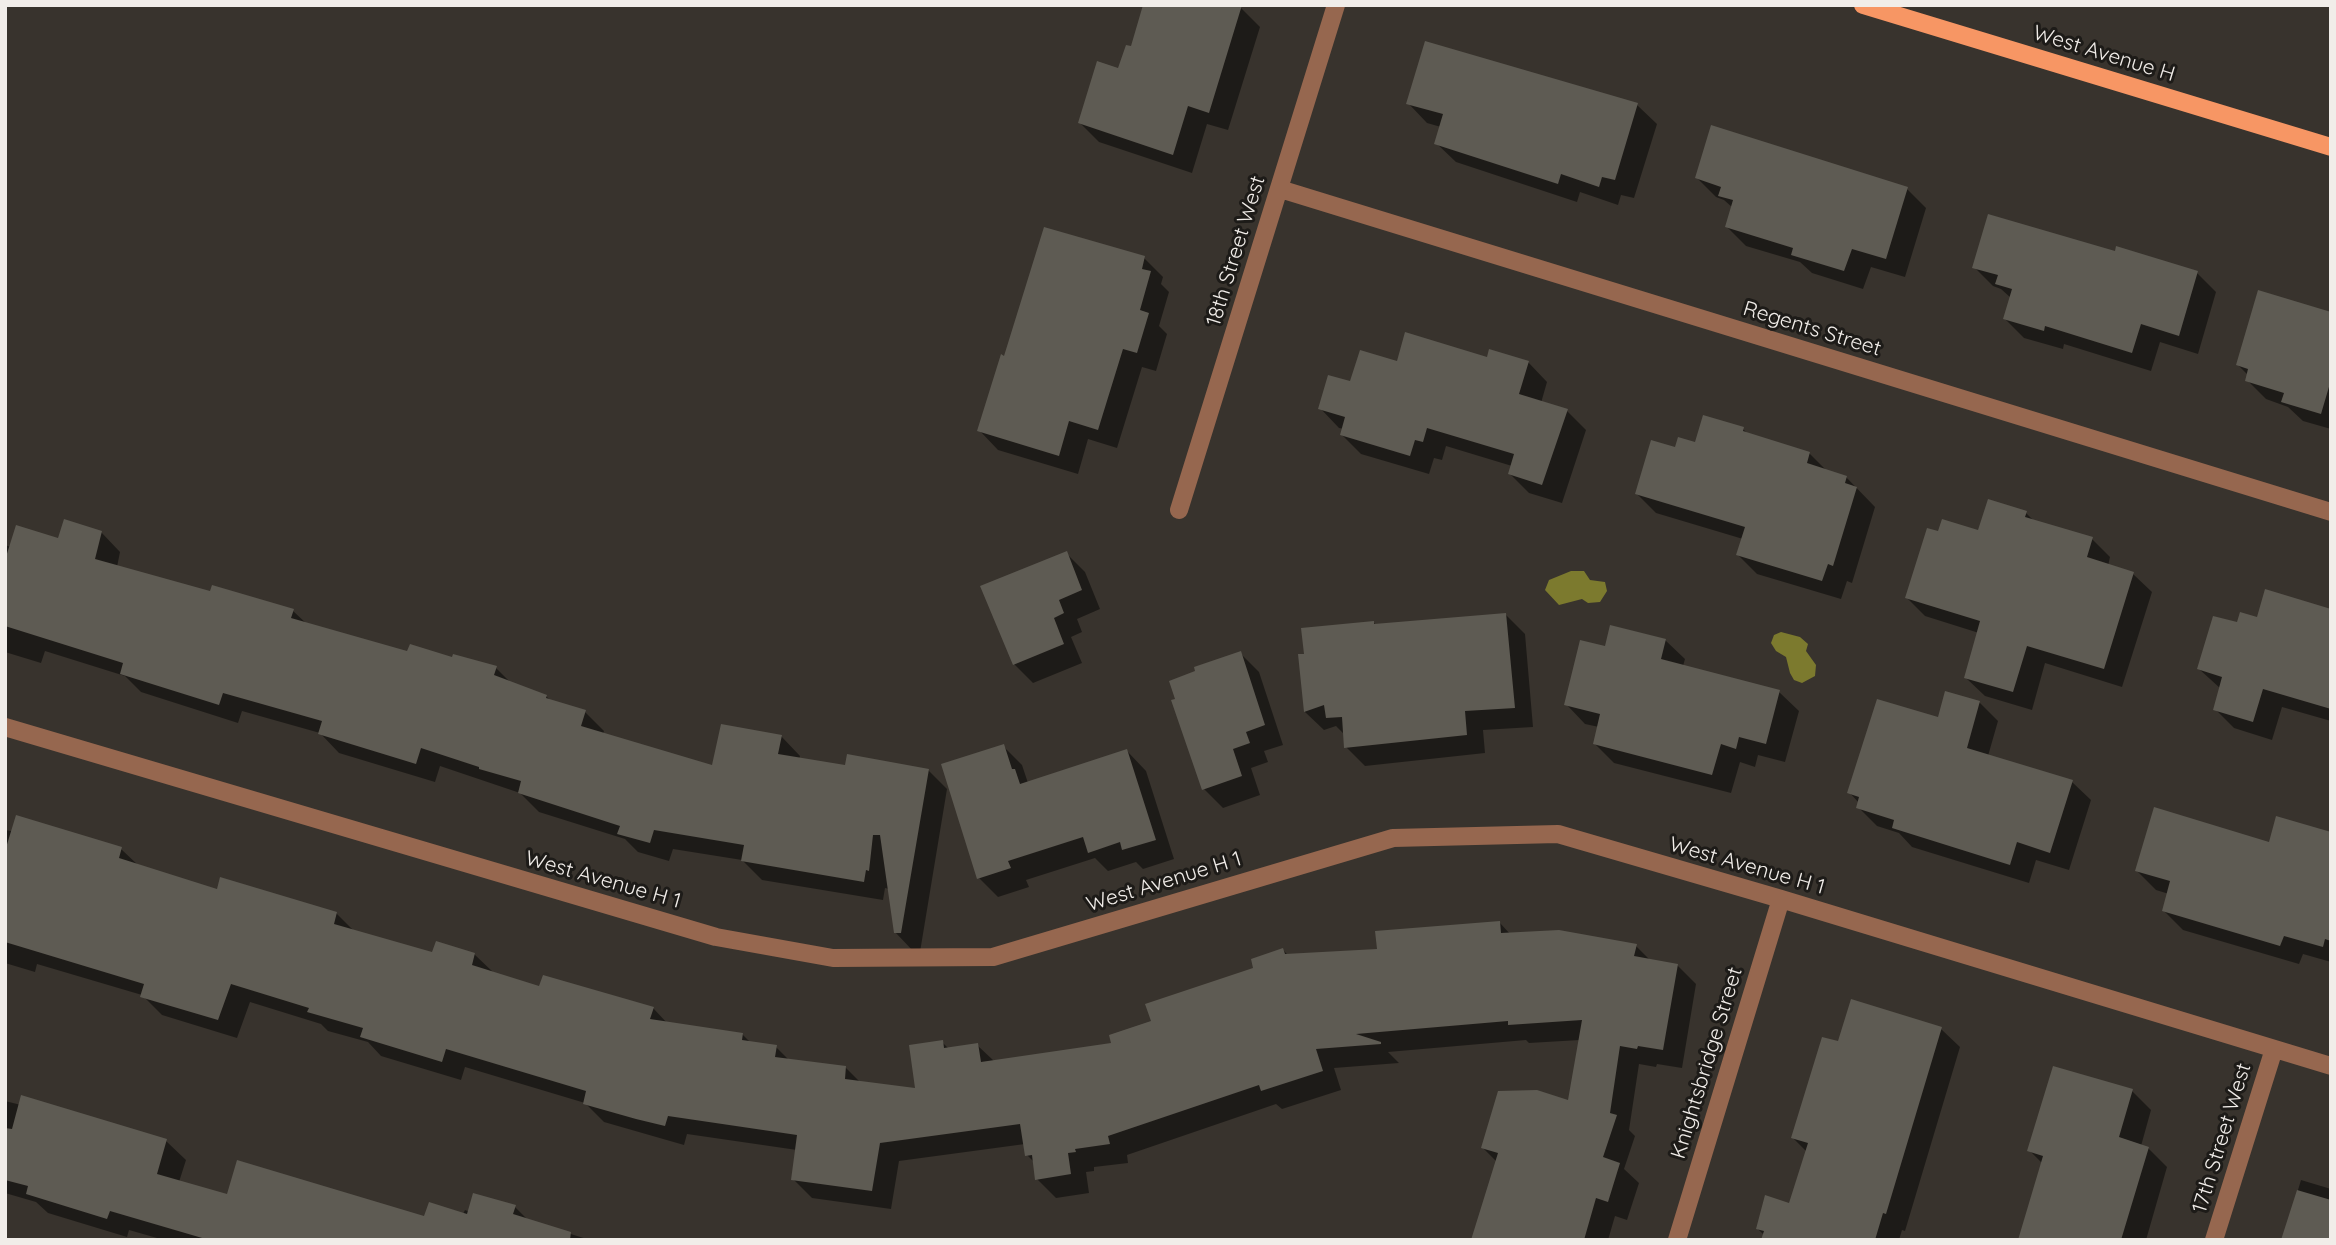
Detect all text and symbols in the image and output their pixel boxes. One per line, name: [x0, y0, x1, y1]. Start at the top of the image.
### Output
street label: West Avenue H: [2030, 20, 2178, 88]
street label: 18th Street West: [1201, 173, 1271, 329]
street label: Regents Street: [1740, 296, 1884, 362]
street label: West Avenue H 1: [1666, 832, 1828, 900]
street label: West Avenue H 1: [522, 846, 684, 914]
street label: West Avenue H 1: [1083, 846, 1245, 918]
street label: Knightsbridge Street: [1666, 964, 1748, 1162]
street label: 17th Street West: [2187, 1060, 2257, 1216]

